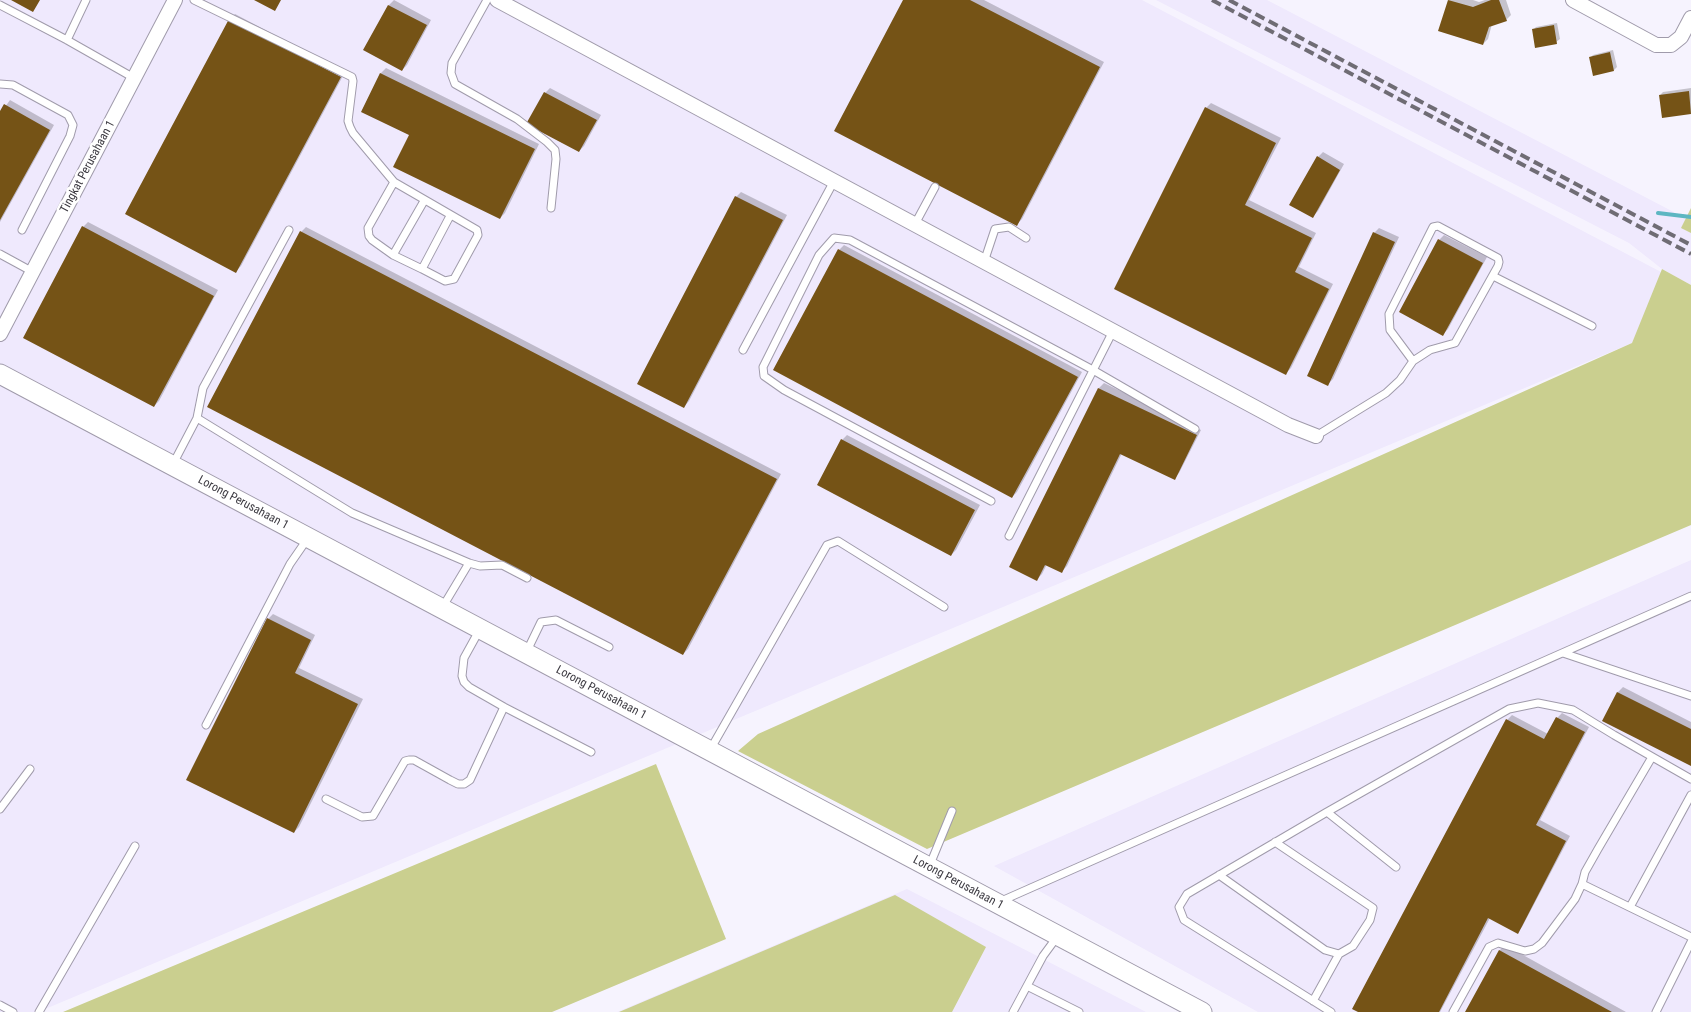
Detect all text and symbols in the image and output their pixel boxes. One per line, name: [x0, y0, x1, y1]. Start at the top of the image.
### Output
street label: Tingkat Perusahaan 1: [58, 118, 118, 216]
street label: Lorong Perusahaan 1: [195, 473, 291, 533]
street label: Lorong Perusahaan 1: [553, 663, 649, 723]
street label: Lorong Perusahaan 1: [910, 853, 1006, 913]

